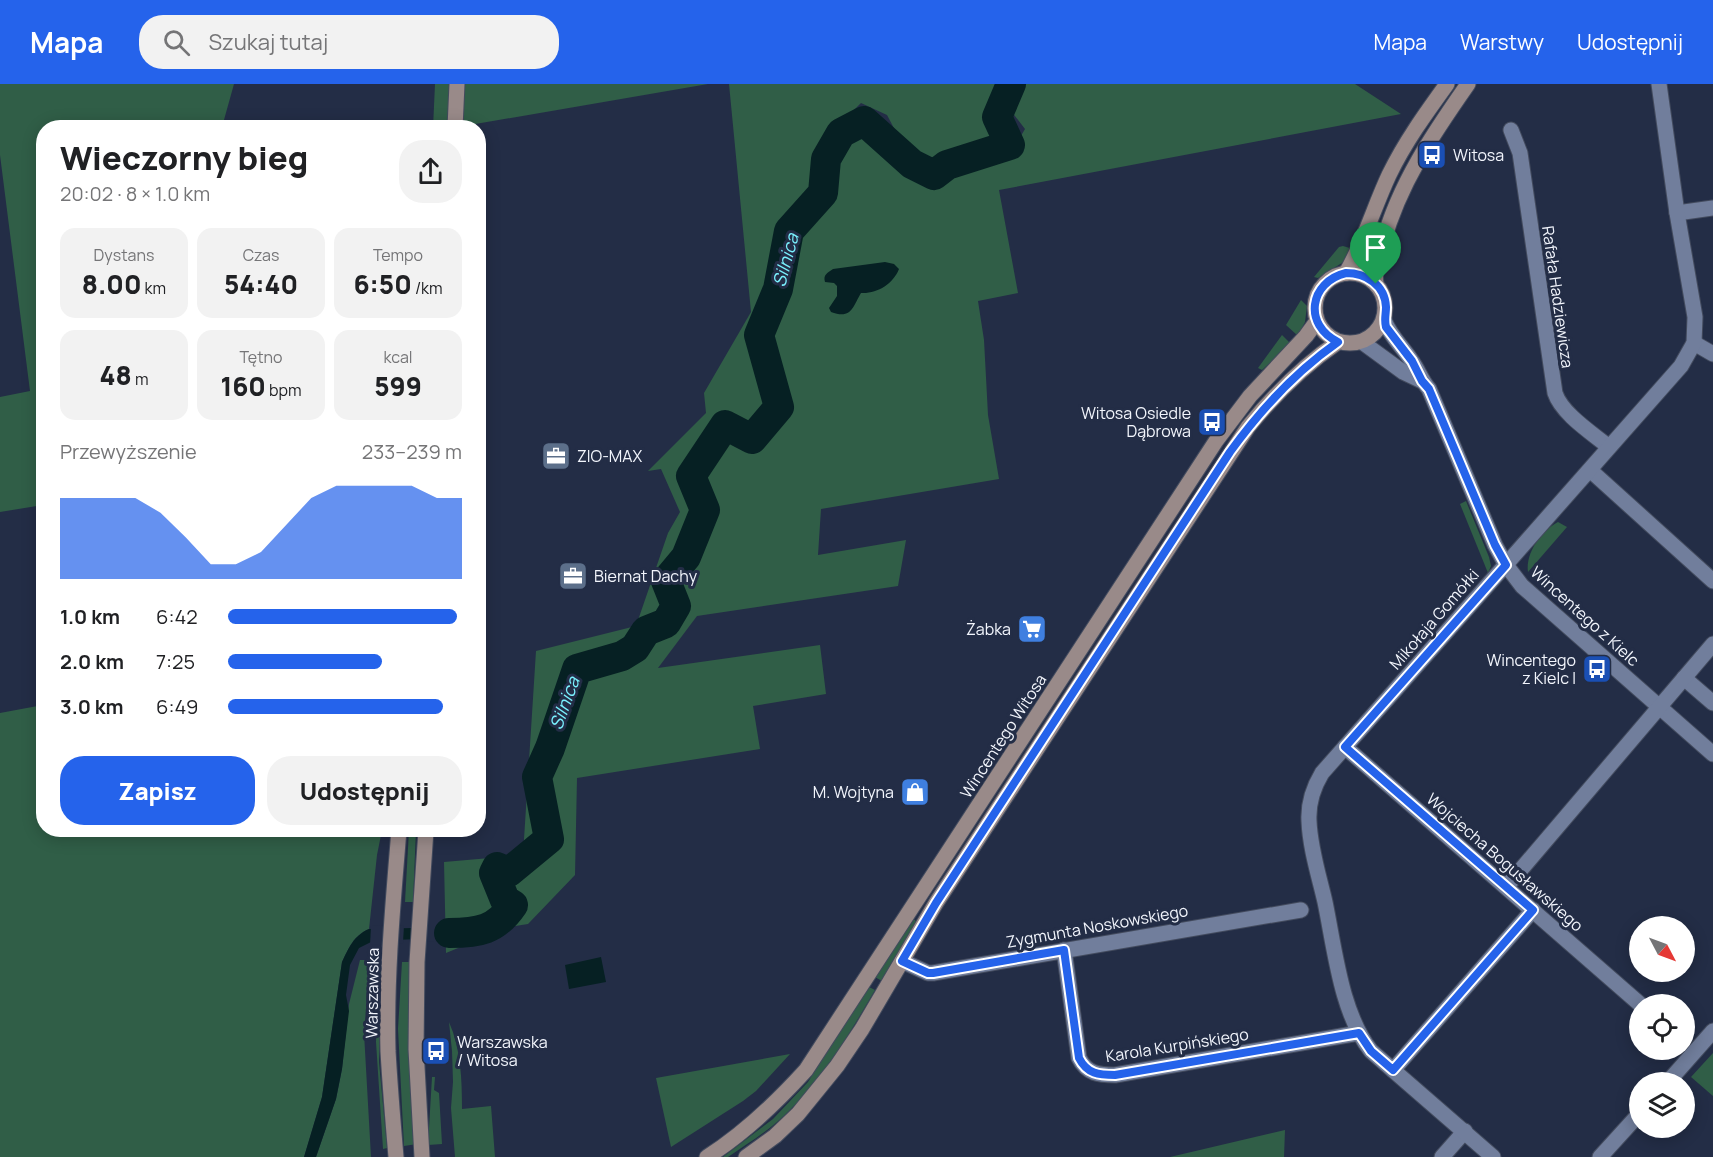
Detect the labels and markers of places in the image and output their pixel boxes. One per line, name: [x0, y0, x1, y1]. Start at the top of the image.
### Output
bus stop icon: Witosa: [1416, 139, 1448, 171]
place label: Witosa: [1453, 144, 1504, 166]
pin: [1350, 222, 1401, 284]
place label: Witosa Osiedle Dąbrowa: [1081, 402, 1191, 442]
bus stop icon: Witosa Osiedle Dąbrowa: [1196, 406, 1228, 438]
office icon: ZIO-MAX: [540, 440, 572, 472]
place label: ZIO-MAX: [577, 445, 642, 467]
office icon: Biernat Dachy: [557, 560, 589, 592]
place label: Biernat Dachy: [594, 565, 698, 587]
supermarket icon: Żabka: [1016, 613, 1048, 645]
place label: Żabka: [966, 618, 1011, 640]
place label: Wincentego z Kielc I: [1487, 649, 1576, 689]
bus stop icon: Wincentego z Kielc I: [1581, 653, 1613, 685]
shop icon: M. Wojtyna: [899, 776, 931, 808]
place label: M. Wojtyna: [813, 781, 894, 803]
place label: Warszawska / Witosa: [457, 1031, 548, 1071]
bus stop icon: Warszawska / Witosa: [420, 1035, 452, 1067]

